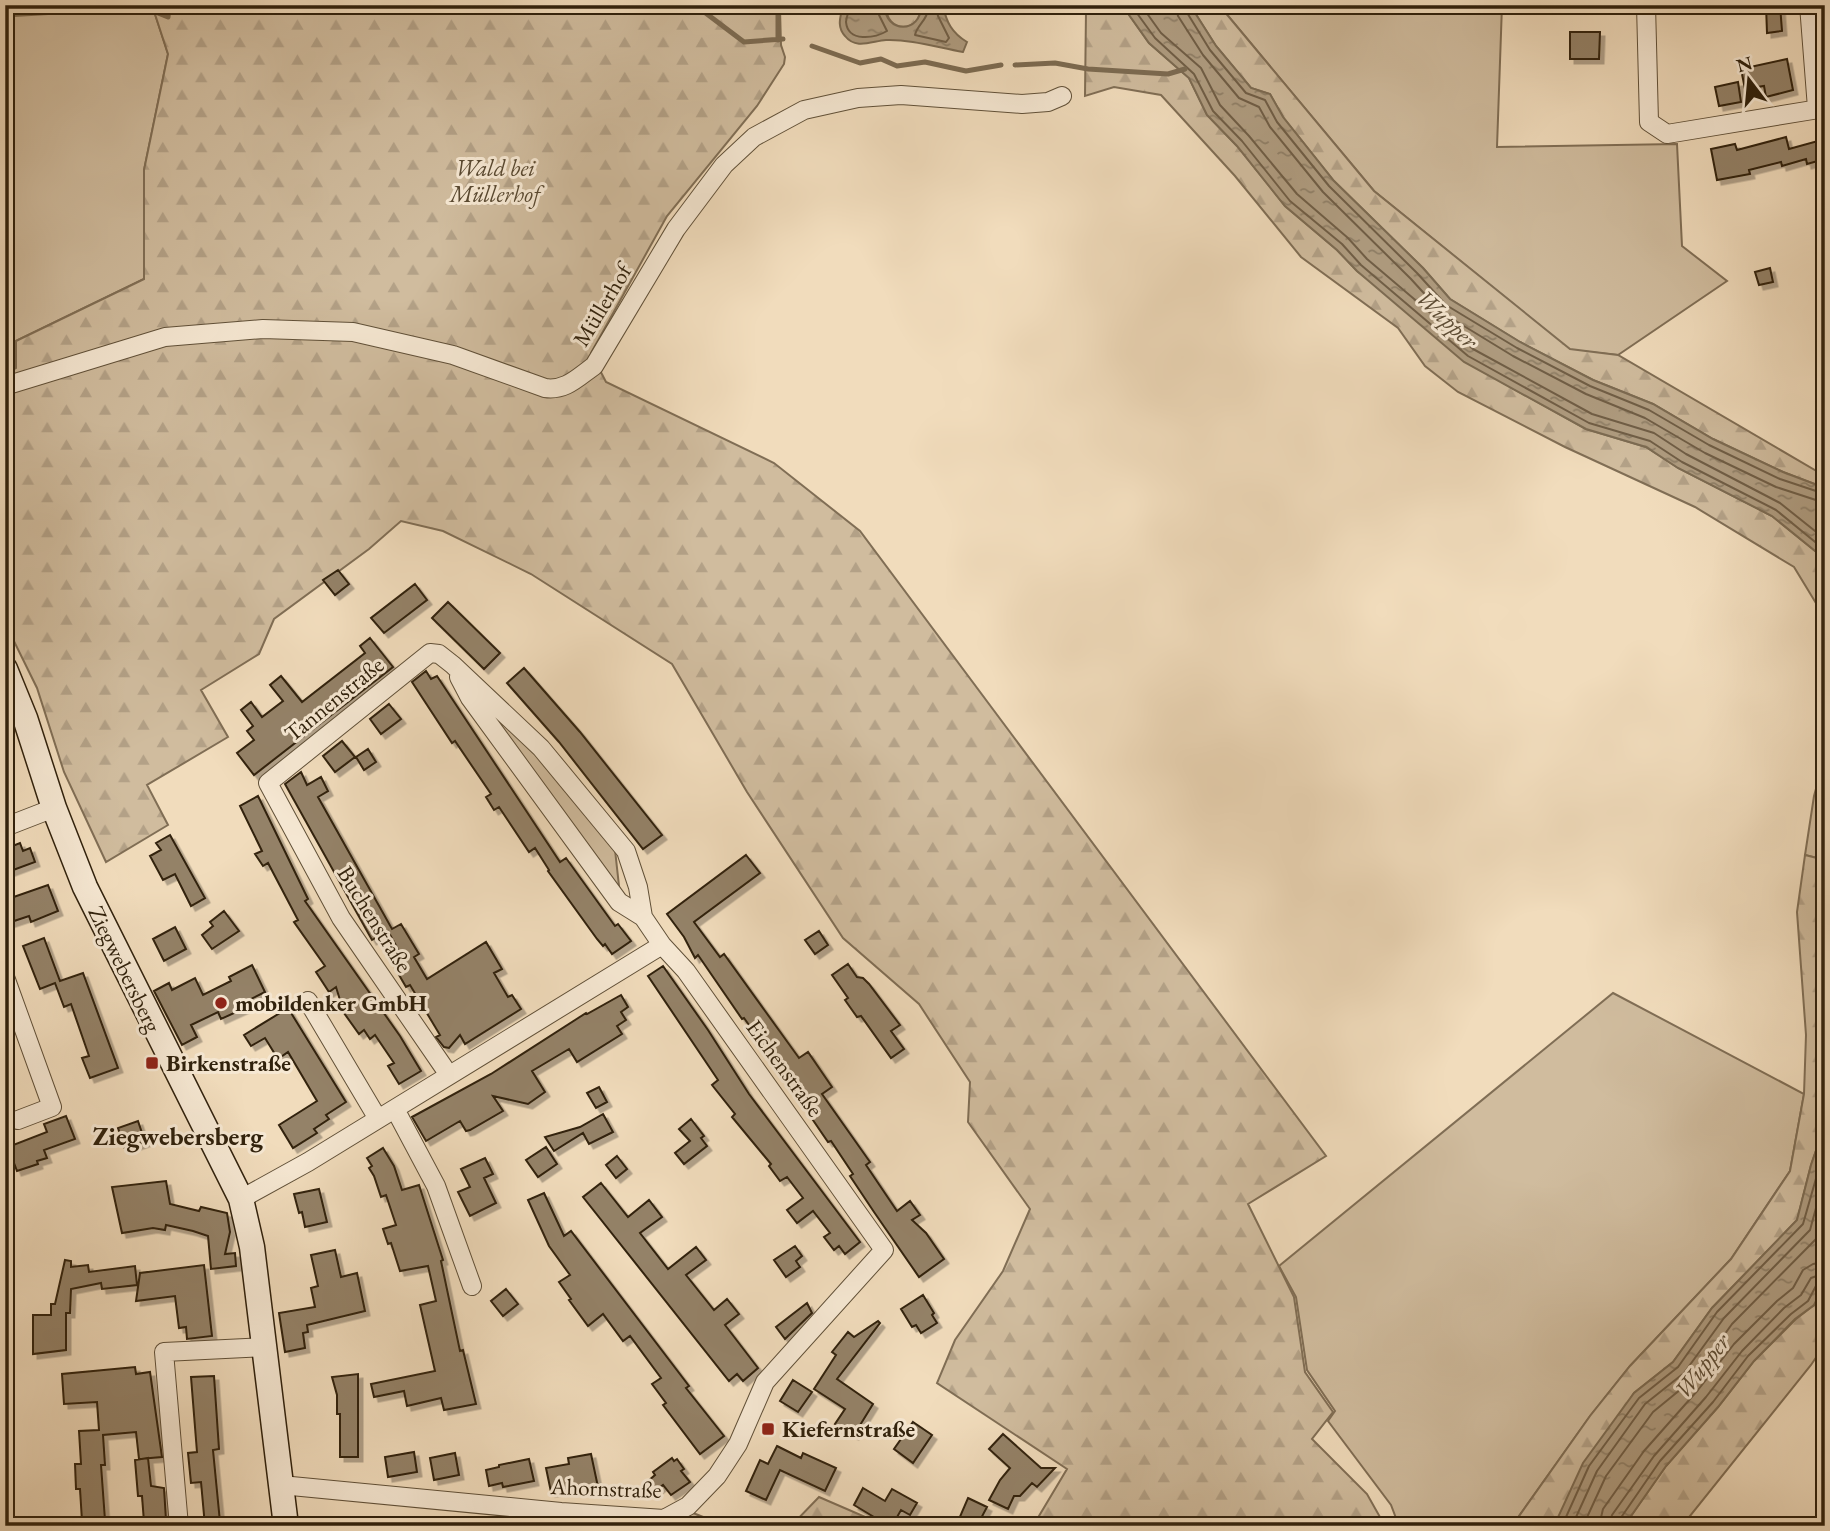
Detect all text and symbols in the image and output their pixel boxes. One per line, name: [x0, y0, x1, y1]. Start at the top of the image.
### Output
north arrow: [1714, 46, 1784, 116]
text: N: [1734, 50, 1756, 78]
park label: Wald bei Müllerhof: [448, 153, 545, 209]
street label: Müllerhof: [566, 256, 640, 352]
water label: Wupper: [1410, 282, 1486, 356]
street label: Tannenstraße: [278, 650, 390, 748]
street label: Buchenstraße: [330, 860, 420, 978]
street label: Ziegwebersberg: [81, 901, 169, 1038]
place label: mobildenker GmbH: [235, 988, 427, 1018]
marker: mobildenker GmbH: [213, 995, 229, 1011]
street label: Eichenstraße: [740, 1013, 830, 1123]
place label: Birkenstraße: [166, 1048, 291, 1078]
marker: Birkenstraße: [144, 1055, 160, 1071]
district label: Ziegwebersberg: [93, 1119, 264, 1153]
water label: Wupper: [1667, 1326, 1738, 1404]
place label: Kiefernstraße: [782, 1414, 916, 1444]
marker: Kiefernstraße: [760, 1421, 776, 1437]
street label: Ahornstraße: [549, 1471, 662, 1505]

